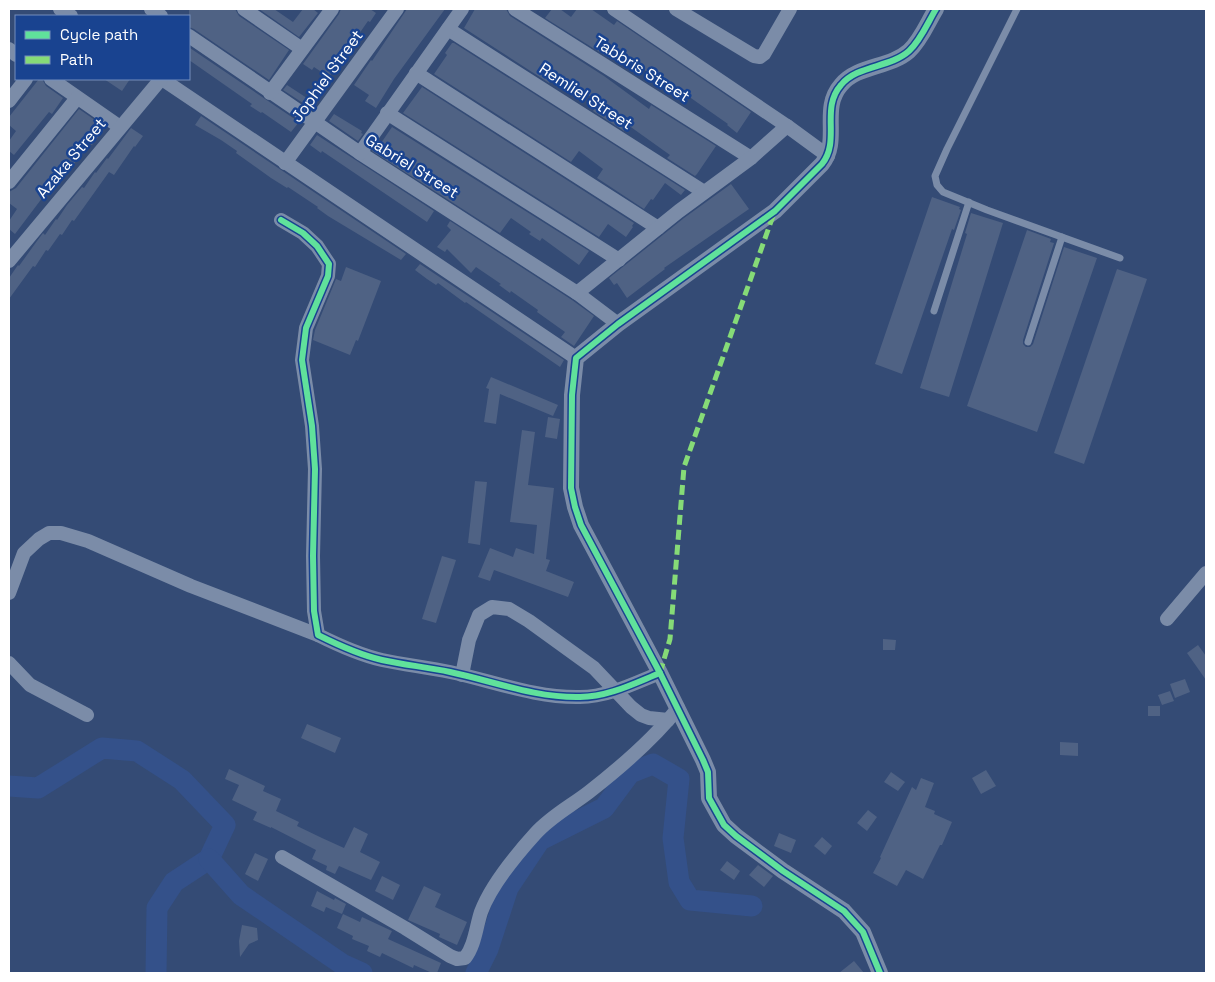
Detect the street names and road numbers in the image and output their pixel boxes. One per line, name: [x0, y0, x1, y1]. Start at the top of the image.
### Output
street label: Jophiel Street: [286, 26, 368, 126]
street label: Tabbris Street: [590, 31, 694, 107]
street label: Remliel Street: [535, 58, 637, 134]
street label: Azaka Street: [31, 114, 111, 202]
street label: Gabriel Street: [361, 129, 463, 203]

